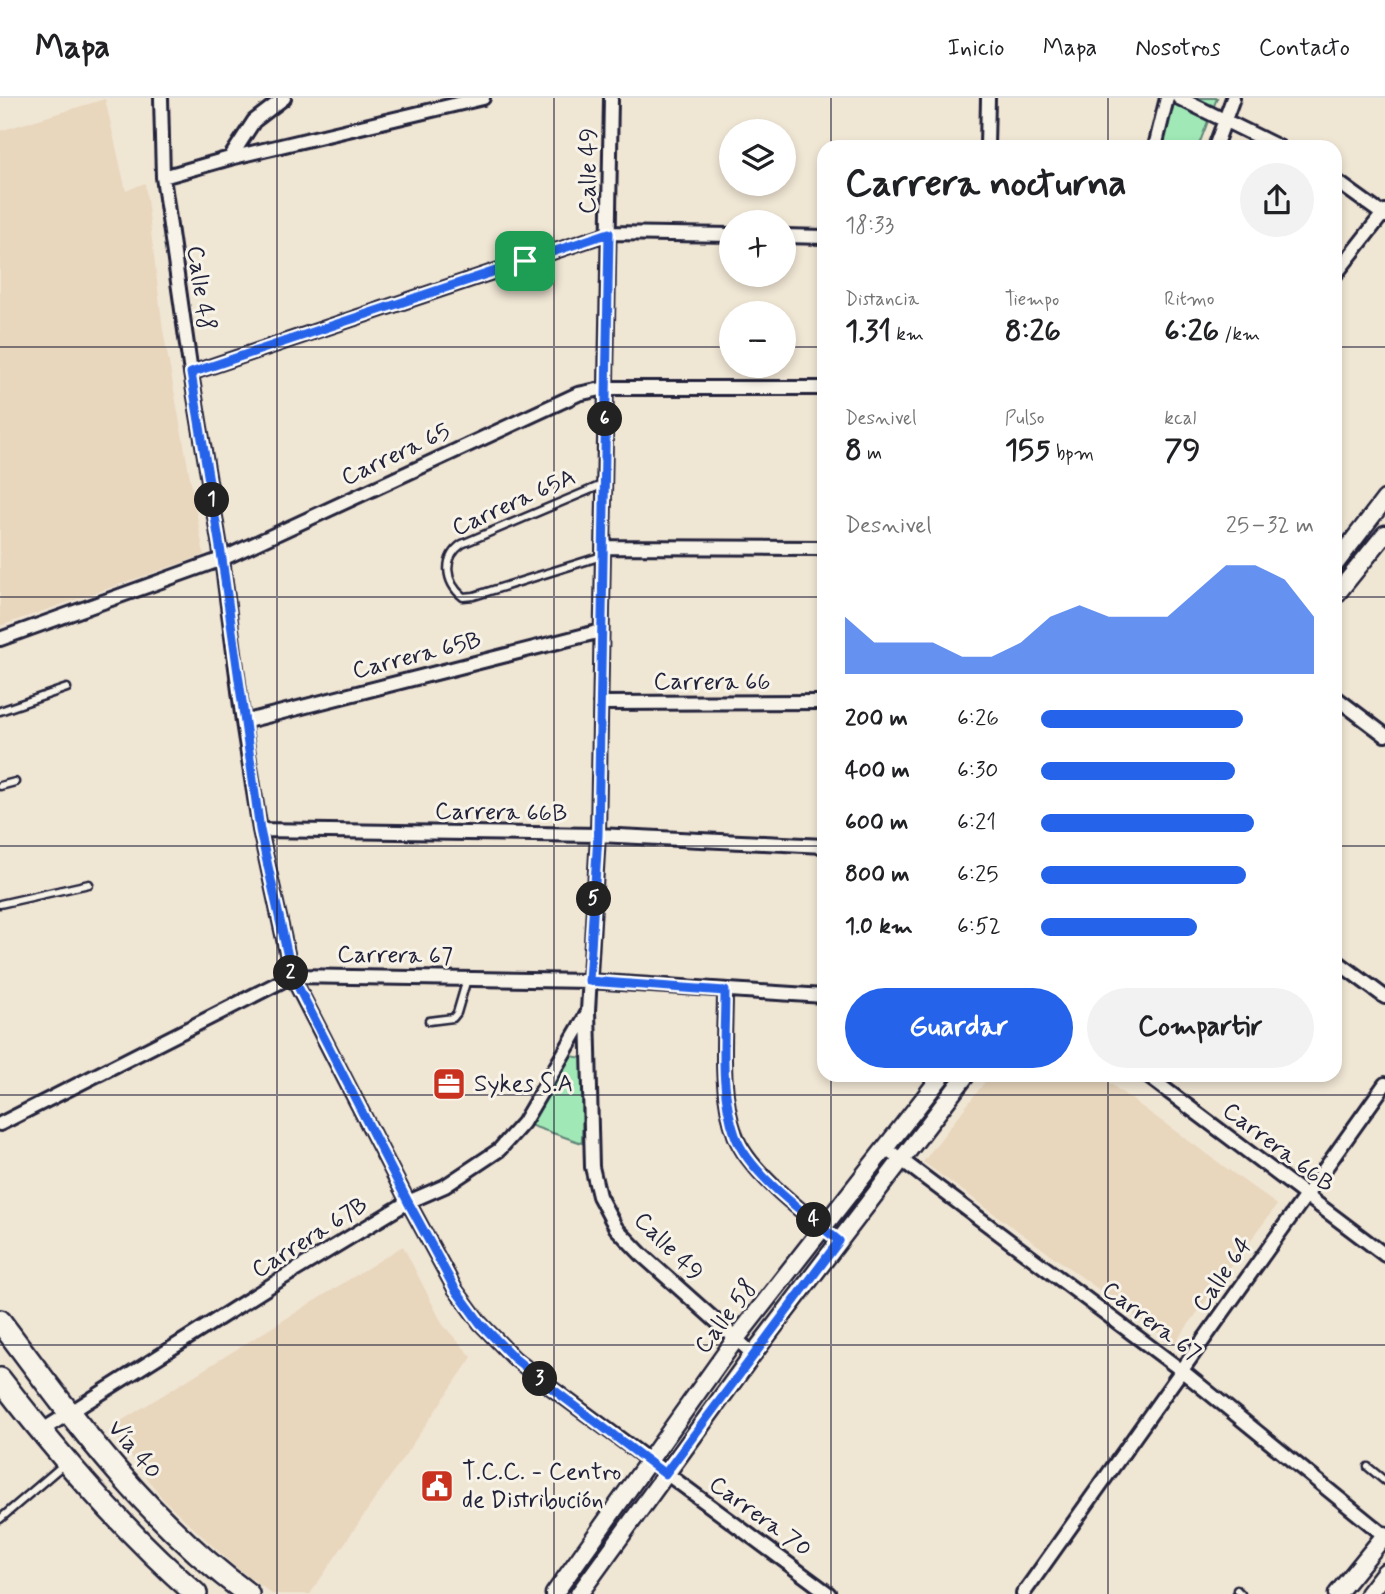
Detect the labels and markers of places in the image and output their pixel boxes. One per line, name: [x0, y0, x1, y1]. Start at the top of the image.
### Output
pin: [495, 231, 555, 291]
pin: 6: [588, 402, 622, 436]
pin: 1: [194, 482, 230, 518]
pin: 5: [576, 882, 612, 916]
pin: 2: [274, 956, 308, 990]
office icon: Sykes S.A: [430, 1065, 468, 1103]
place label: Sykes S.A: [474, 1069, 573, 1100]
pin: 4: [796, 1202, 832, 1238]
pin: 3: [522, 1362, 558, 1396]
place label: T.C.C. - Centro de Distribución: [462, 1457, 621, 1516]
public building icon: T.C.C. - Centro de Distribución: [418, 1467, 456, 1505]

